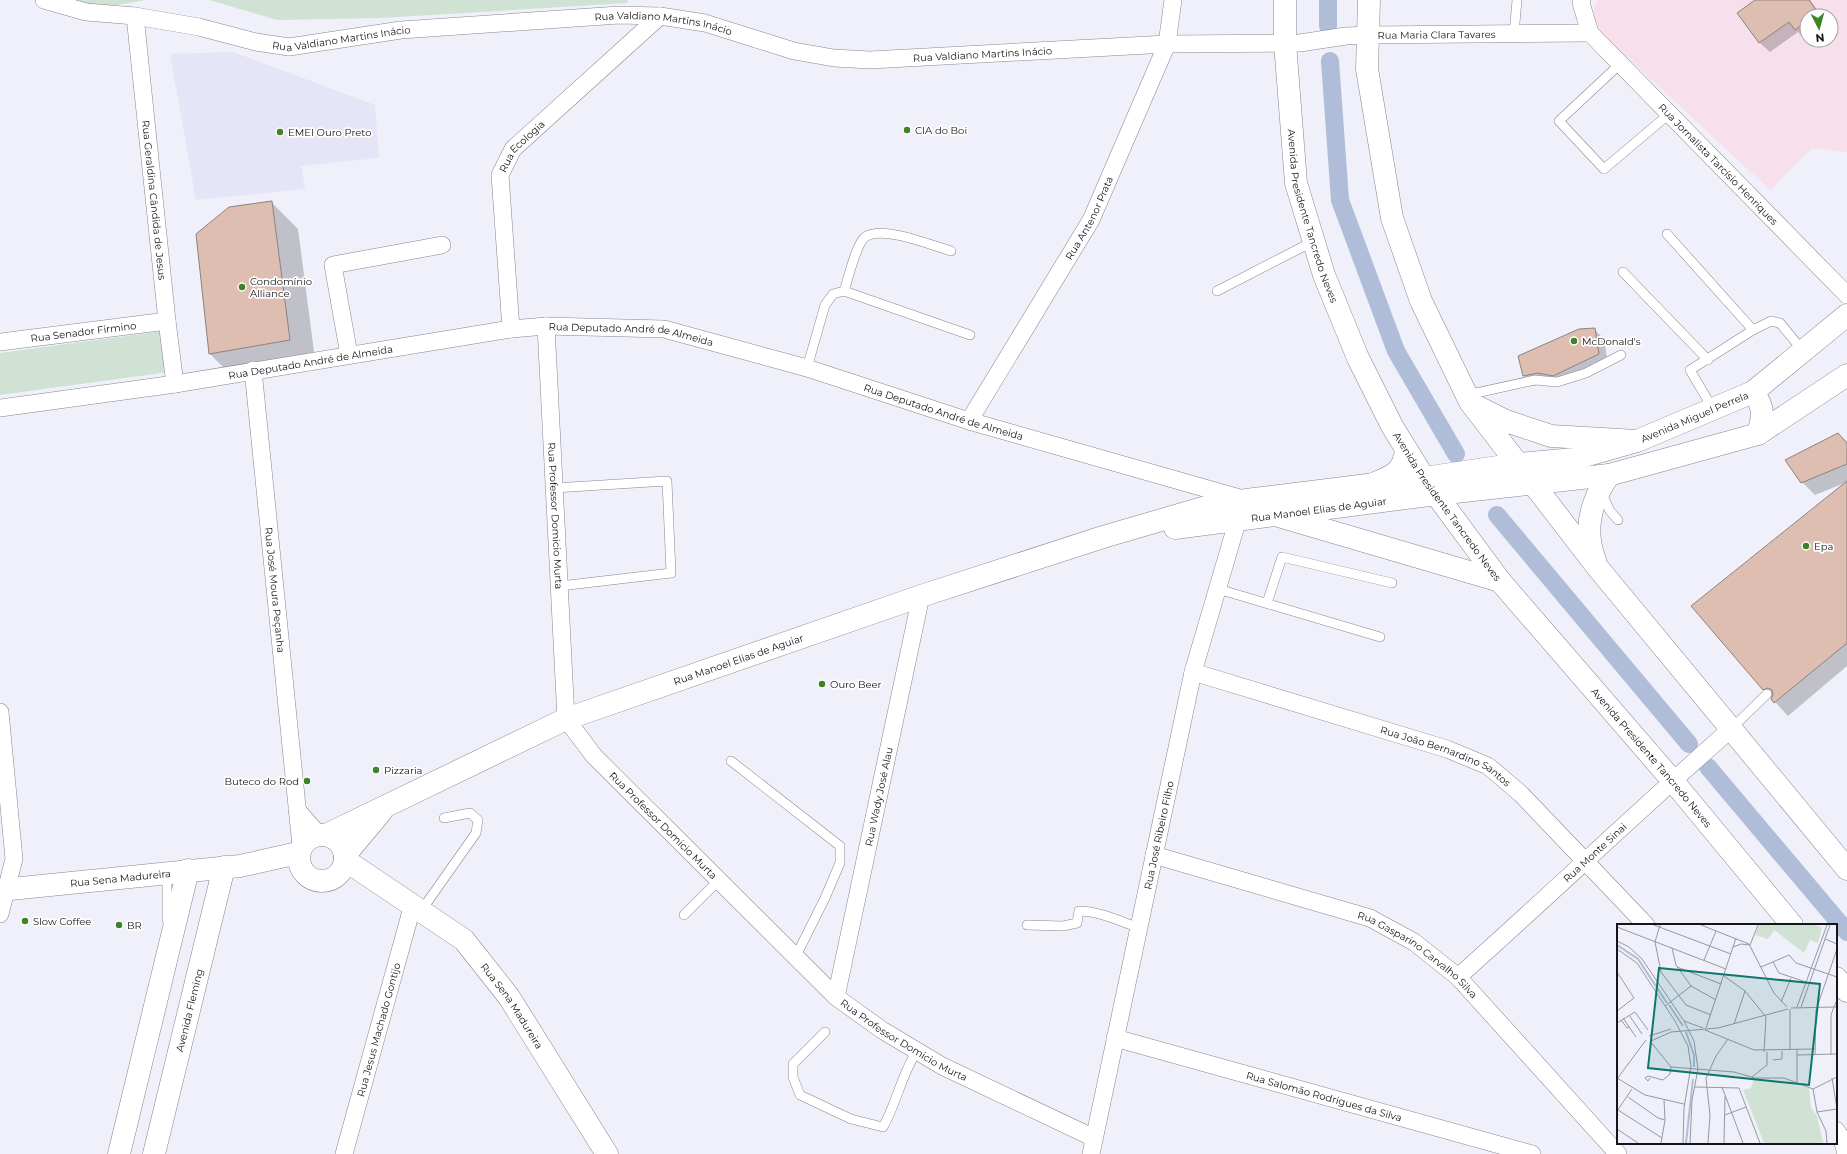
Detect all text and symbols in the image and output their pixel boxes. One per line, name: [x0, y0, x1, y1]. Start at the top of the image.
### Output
street label: Rua Valdiano Martins Inácio: [594, 8, 734, 38]
north arrow: [1799, 8, 1839, 48]
street label: Rua Valdiano Martins Inácio: [271, 23, 411, 54]
street label: Rua Maria Clara Tavares: [1377, 27, 1496, 41]
text: N: [1815, 31, 1825, 45]
street label: Rua Valdiano Martins Inácio: [912, 44, 1052, 64]
street label: Rua Jornalista Tarcísio Henriques: [1656, 101, 1781, 228]
street label: Rua Ecologia: [496, 117, 547, 174]
street label: Rua Geraldina Cândida de Jesus: [139, 119, 169, 281]
place label: CIA do Boi: [915, 124, 967, 137]
marker: CIA do Boi: [902, 125, 912, 135]
place label: EMEI Ouro Preto: [288, 126, 371, 139]
marker: EMEI Ouro Preto: [275, 127, 285, 137]
street label: Avenida Presidente Tancredo Neves: [1285, 129, 1341, 304]
street label: Rua Antenor Prata: [1062, 174, 1116, 262]
place label: Condomínio Alliance: [250, 275, 312, 300]
marker: Condomínio Alliance: [237, 282, 247, 292]
street label: Rua Senador Firmino: [30, 318, 137, 345]
street label: Rua Deputado André de Almeida: [548, 320, 715, 349]
place label: McDonald's: [1582, 335, 1641, 348]
marker: McDonald's: [1569, 336, 1579, 346]
street label: Rua Deputado André de Almeida: [227, 342, 394, 382]
street label: Rua Deputado André de Almeida: [862, 381, 1025, 443]
street label: Avenida Miguel Perrela: [1639, 388, 1750, 445]
street label: Avenida Presidente Tancredo Neves: [1391, 429, 1504, 584]
street label: Rua Professor Domicio Murta: [545, 442, 566, 589]
street label: Rua Manoel Elias de Aguiar: [1250, 494, 1387, 525]
street label: Rua José Moura Peçanha: [262, 526, 288, 653]
place label: Epa: [1814, 540, 1833, 553]
marker: Epa: [1801, 541, 1811, 551]
street label: Rua Manoel Elias de Aguiar: [672, 631, 805, 688]
place label: Ouro Beer: [830, 678, 882, 691]
marker: Ouro Beer: [817, 679, 827, 689]
street label: Avenida Presidente Tancredo Neves: [1589, 685, 1715, 830]
street label: Rua João Bernardino Santos: [1379, 723, 1514, 789]
street label: Rua Wady José Alau: [862, 746, 895, 847]
place label: Pizzaria: [384, 764, 423, 777]
marker: Pizzaria: [371, 765, 381, 775]
street label: Rua Professor Domicio Murta: [607, 769, 720, 882]
place label: Buteco do Rod: [224, 775, 299, 788]
marker: Buteco do Rod: [302, 776, 312, 786]
street label: Rua José Ribeiro Filho: [1141, 780, 1176, 890]
street label: Rua Monte Sinai: [1560, 820, 1629, 885]
street label: Rua Sena Madureira: [69, 866, 171, 889]
street label: Rua Gasparino Carvalho Silva: [1356, 908, 1480, 1001]
place label: Slow Coffee: [33, 915, 91, 928]
marker: Slow Coffee: [20, 916, 30, 926]
place label: BR: [127, 919, 142, 932]
marker: BR: [114, 920, 124, 930]
inset map: [1617, 924, 1837, 1144]
street label: Rua Sena Madureira: [478, 960, 546, 1051]
street label: Rua Jesus Machado Gontijo: [354, 961, 403, 1098]
street label: Avenida Fleming: [173, 967, 205, 1053]
street label: Rua Professor Domicio Murta: [838, 996, 970, 1084]
street label: Rua Salomão Rodrigues da Silva: [1245, 1068, 1403, 1124]

